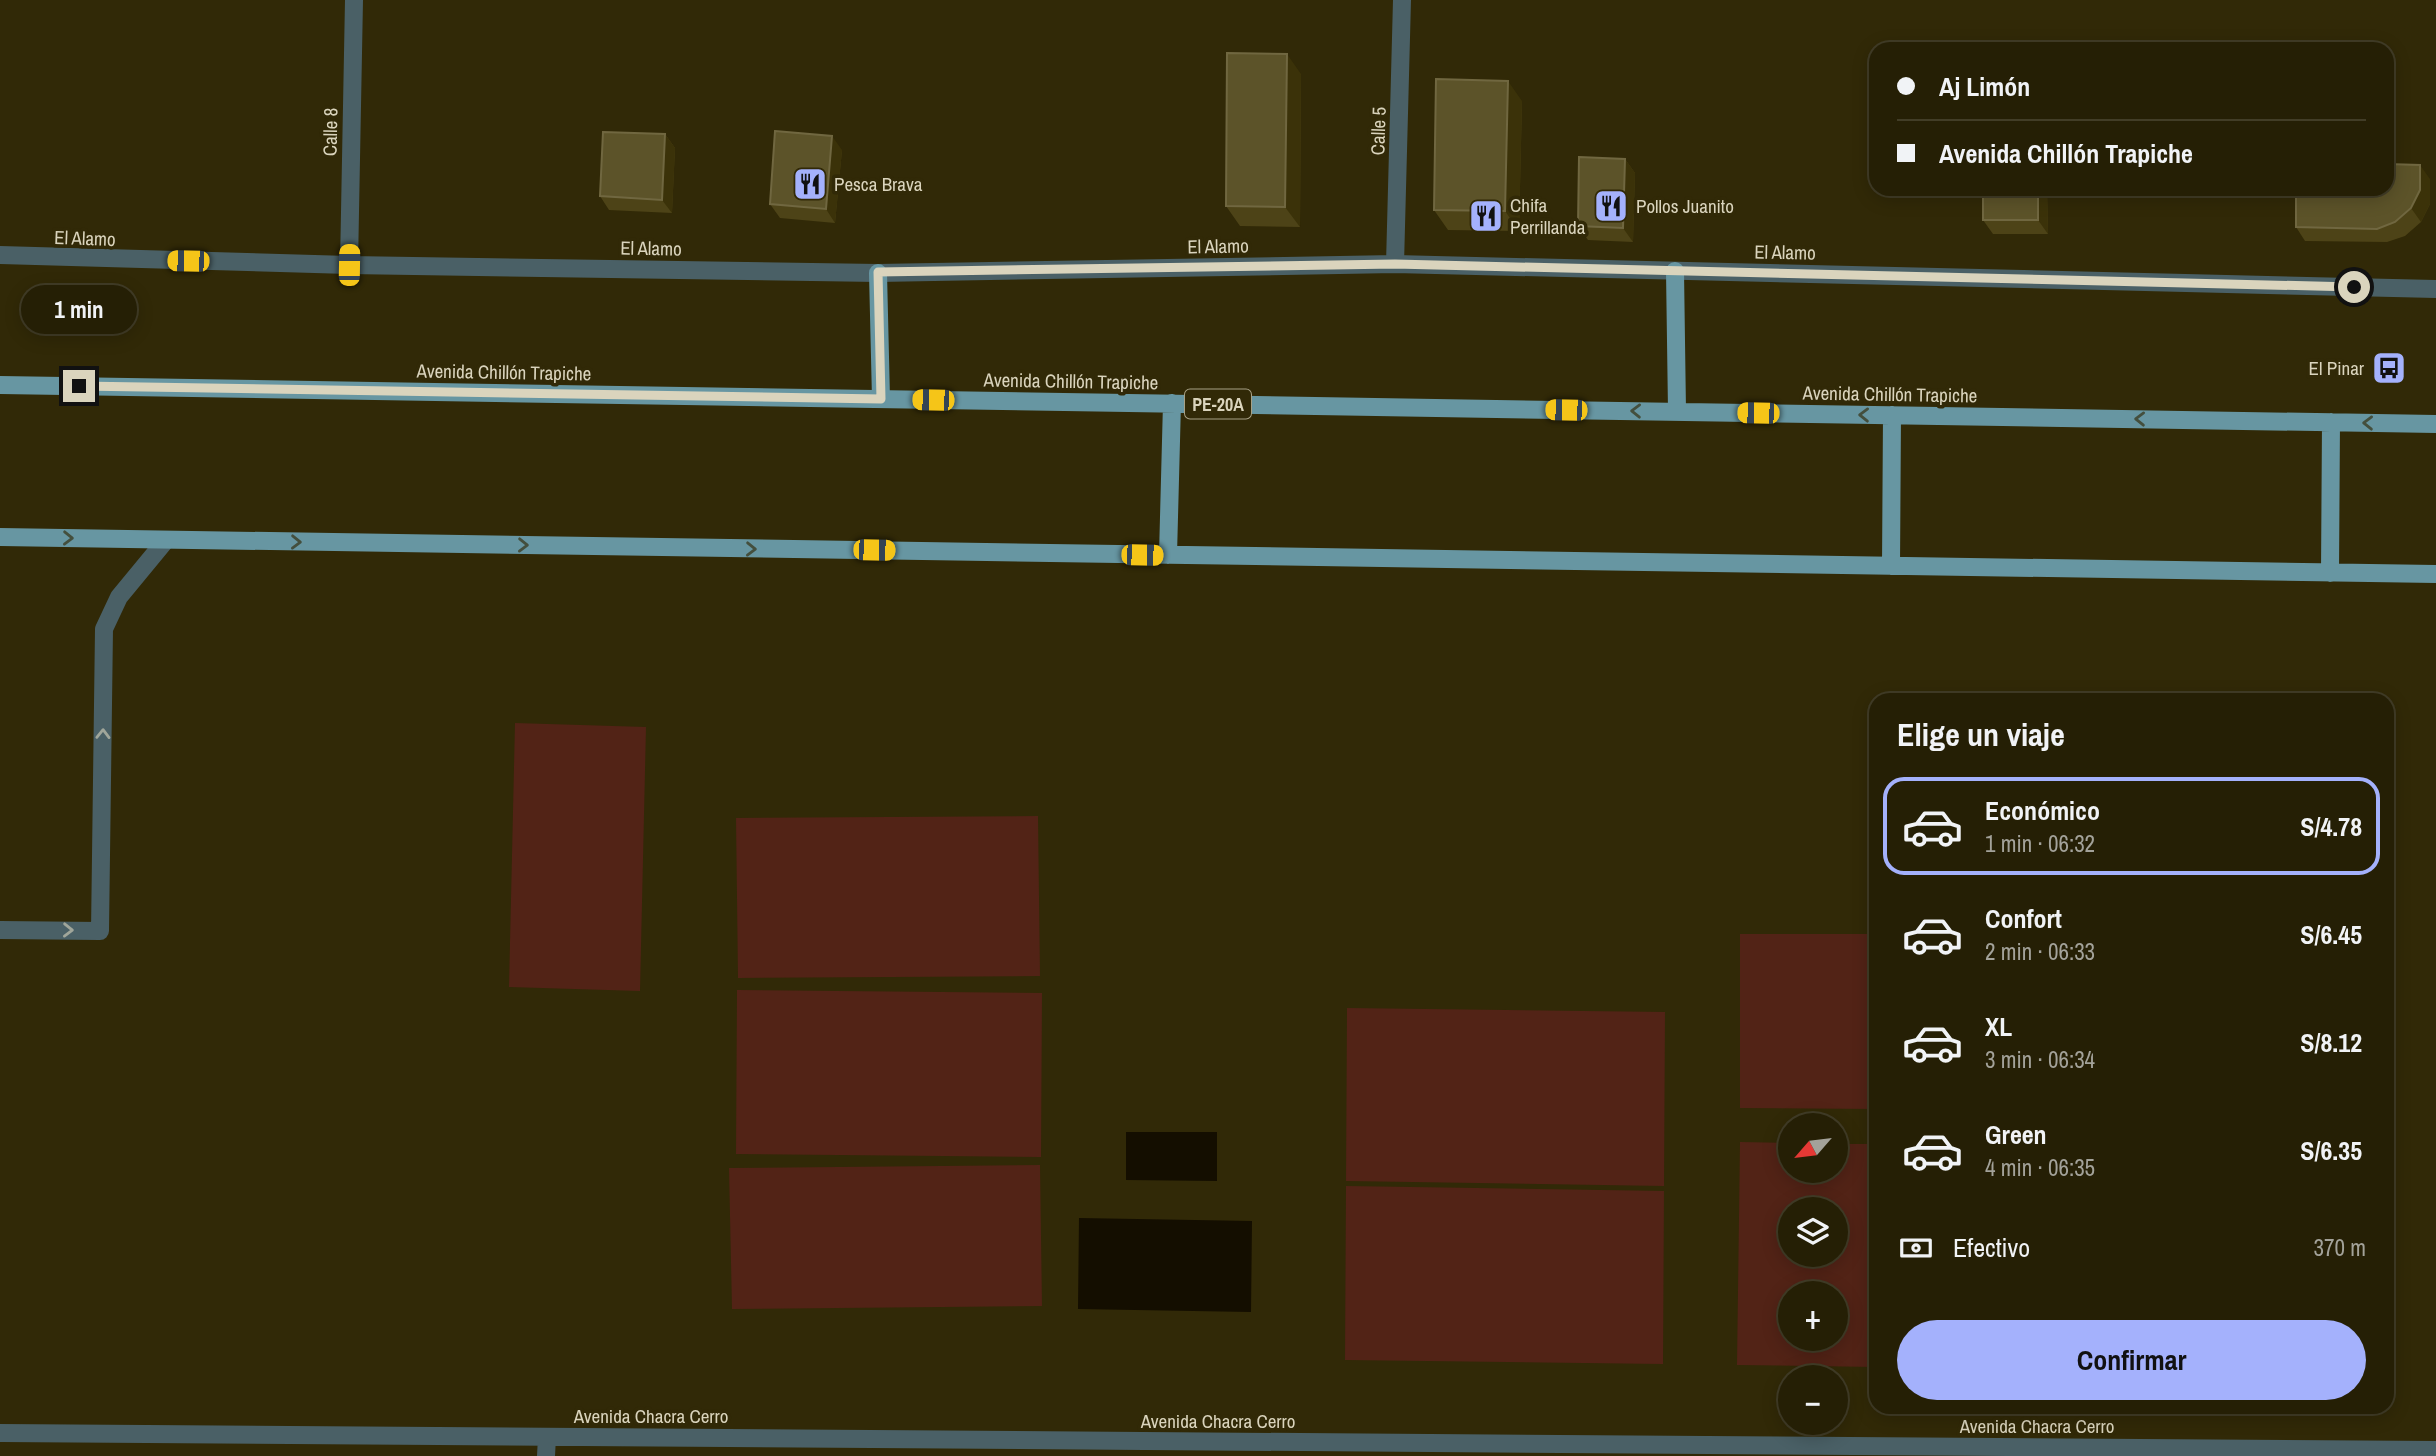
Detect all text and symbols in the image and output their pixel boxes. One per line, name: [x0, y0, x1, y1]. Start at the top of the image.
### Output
text: Aj Limón: [1939, 69, 2030, 104]
street label: Calle 5: [1364, 106, 1392, 156]
street label: Calle 8: [317, 108, 343, 156]
text: Avenida Chillón Trapiche: [1939, 136, 2193, 171]
restaurant icon: Pesca Brava: [791, 165, 829, 203]
place label: Pesca Brava: [834, 171, 923, 197]
restaurant icon: Pollos Juanito: [1592, 187, 1630, 225]
place label: Chifa Perrillanda: [1510, 192, 1586, 240]
place label: Pollos Juanito: [1636, 193, 1734, 219]
restaurant icon: Chifa Perrillanda: [1467, 197, 1505, 235]
street label: El Alamo: [54, 224, 116, 252]
street label: El Alamo: [1187, 232, 1249, 260]
street label: El Alamo: [620, 234, 682, 262]
street label: El Alamo: [1754, 238, 1816, 266]
car: [339, 244, 360, 286]
car: [167, 250, 210, 272]
route start: [2338, 271, 2370, 303]
callout: 1 min: [21, 284, 137, 334]
text: 1 min: [54, 294, 104, 325]
bus stop icon: El Pinar: [2370, 349, 2408, 387]
place label: El Pinar: [2309, 355, 2365, 381]
street label: Avenida Chillón Trapiche: [415, 357, 592, 387]
street label: Avenida Chillón Trapiche: [982, 366, 1159, 396]
route end: [63, 370, 95, 402]
street label: Avenida Chillón Trapiche: [1801, 379, 1978, 409]
car: [912, 389, 955, 411]
road number: PE-20A: [1185, 390, 1251, 418]
car: [1545, 399, 1588, 421]
car: [1737, 402, 1780, 424]
one-way arrow: [1631, 403, 1642, 418]
one-way arrow: [1858, 407, 1869, 422]
one-way arrow: [2135, 411, 2145, 427]
one-way arrow: [2362, 415, 2373, 430]
one-way arrow: [63, 530, 74, 546]
one-way arrow: [290, 534, 301, 549]
one-way arrow: [518, 537, 529, 553]
car: [853, 539, 896, 561]
one-way arrow: [745, 541, 756, 556]
car: [1121, 544, 1164, 566]
text: Elige un viaje: [1897, 713, 2065, 756]
one-way arrow: [95, 729, 111, 739]
text: Económico: [1985, 793, 2100, 828]
icon: car: [1901, 795, 1964, 858]
text: S/4.78: [2300, 809, 2362, 844]
text: 1 min · 06:32: [1985, 828, 2095, 859]
text: Confort: [1985, 901, 2062, 936]
icon: car: [1901, 903, 1964, 966]
text: S/6.45: [2300, 917, 2362, 952]
one-way arrow: [63, 922, 74, 938]
text: 2 min · 06:33: [1985, 936, 2095, 967]
text: XL: [1985, 1009, 2012, 1044]
icon: car: [1901, 1011, 1964, 1074]
text: S/8.12: [2300, 1025, 2362, 1060]
text: 3 min · 06:34: [1985, 1044, 2095, 1075]
north arrow: [1778, 1113, 1848, 1183]
map controls: [1778, 1113, 1848, 1435]
text: Green: [1985, 1117, 2047, 1152]
icon: car: [1901, 1119, 1964, 1182]
text: S/6.35: [2300, 1133, 2362, 1168]
text: 4 min · 06:35: [1985, 1152, 2095, 1183]
button: layers: [1778, 1197, 1848, 1267]
icon: cash: [1897, 1229, 1935, 1267]
text: Efectivo: [1953, 1230, 2030, 1265]
text: 370 m: [2314, 1232, 2366, 1263]
button: +: [1778, 1281, 1848, 1351]
button: Confirmar: [1897, 1320, 2366, 1400]
button: −: [1778, 1365, 1848, 1435]
street label: Avenida Chacra Cerro: [573, 1403, 728, 1429]
street label: Avenida Chacra Cerro: [1140, 1408, 1295, 1434]
street label: Avenida Chacra Cerro: [1959, 1413, 2114, 1439]

